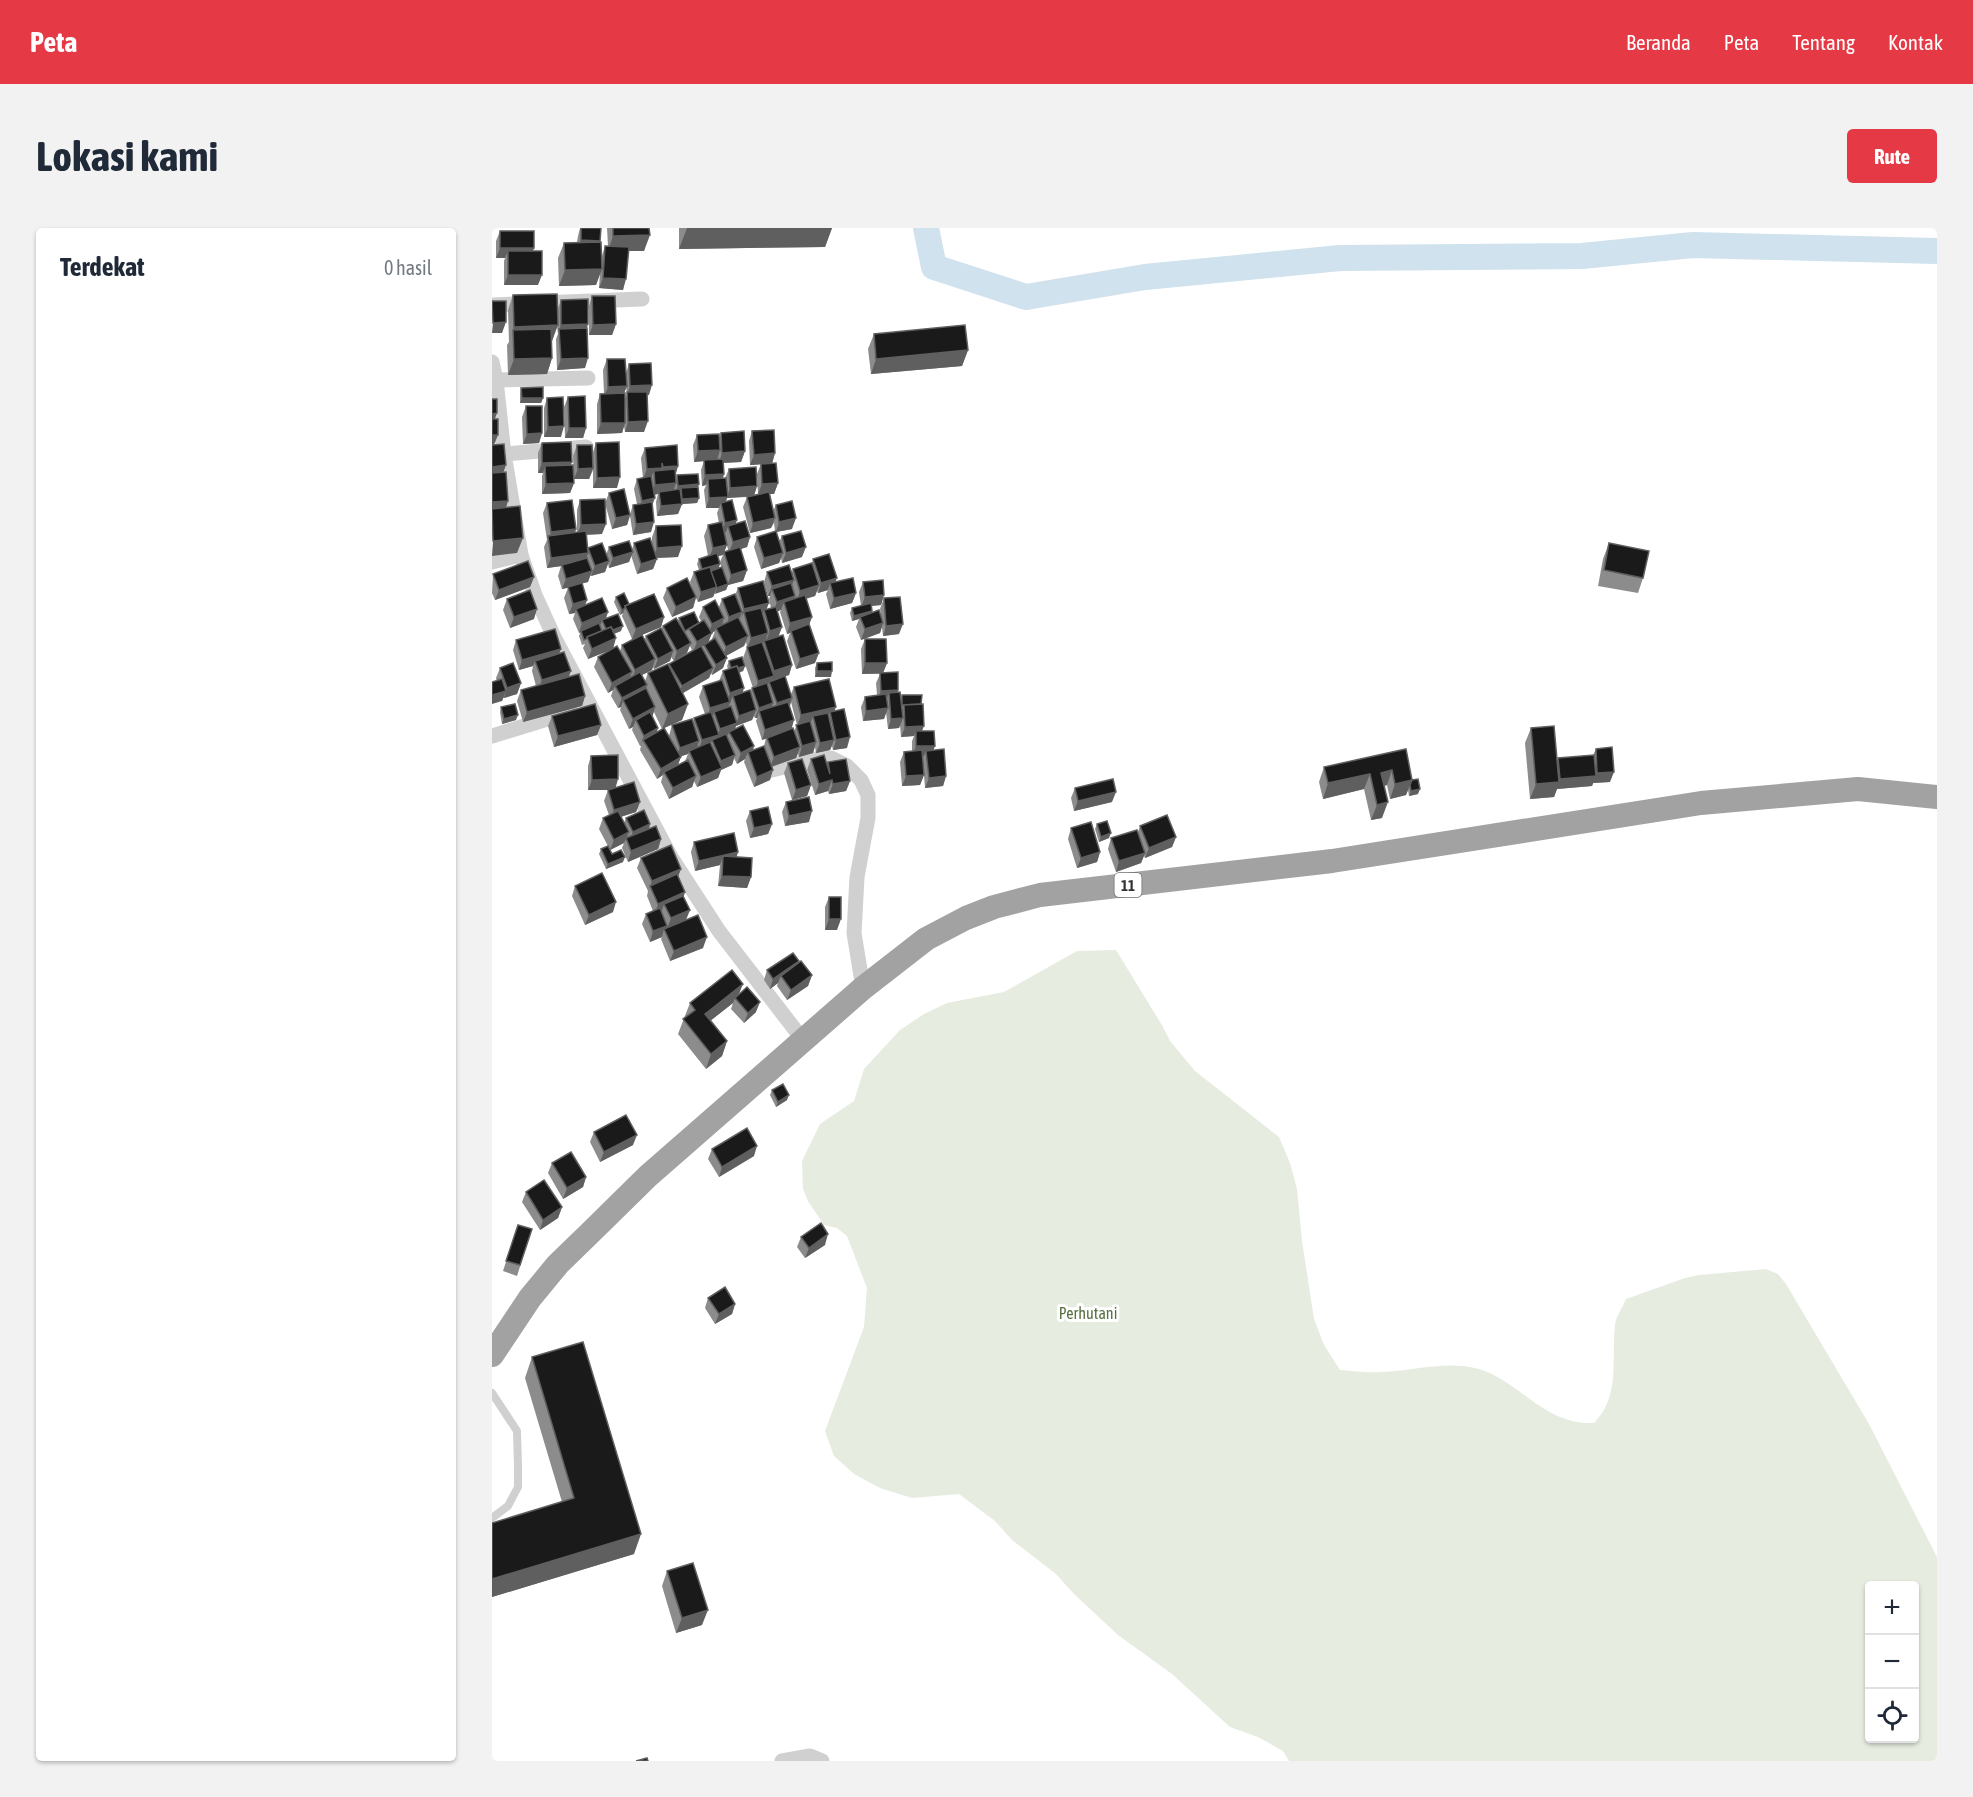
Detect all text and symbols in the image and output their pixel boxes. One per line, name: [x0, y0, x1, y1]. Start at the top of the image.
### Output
text: Peta: [30, 26, 77, 58]
text: Beranda: [1626, 30, 1691, 54]
text: Peta: [1724, 30, 1759, 54]
text: Tentang: [1792, 30, 1855, 54]
text: Kontak: [1888, 30, 1943, 54]
button: Rute: [1847, 129, 1937, 183]
text: Lokasi kami: [36, 132, 218, 180]
text: Terdekat: [60, 252, 144, 282]
text: 0 hasil: [384, 256, 432, 279]
road number: 11: [1114, 873, 1142, 897]
park label: Perhutani: [1059, 1304, 1117, 1322]
map controls: [1865, 1581, 1919, 1743]
button: +: [1865, 1581, 1919, 1635]
button: −: [1865, 1635, 1919, 1689]
button: locate: [1865, 1689, 1919, 1743]

